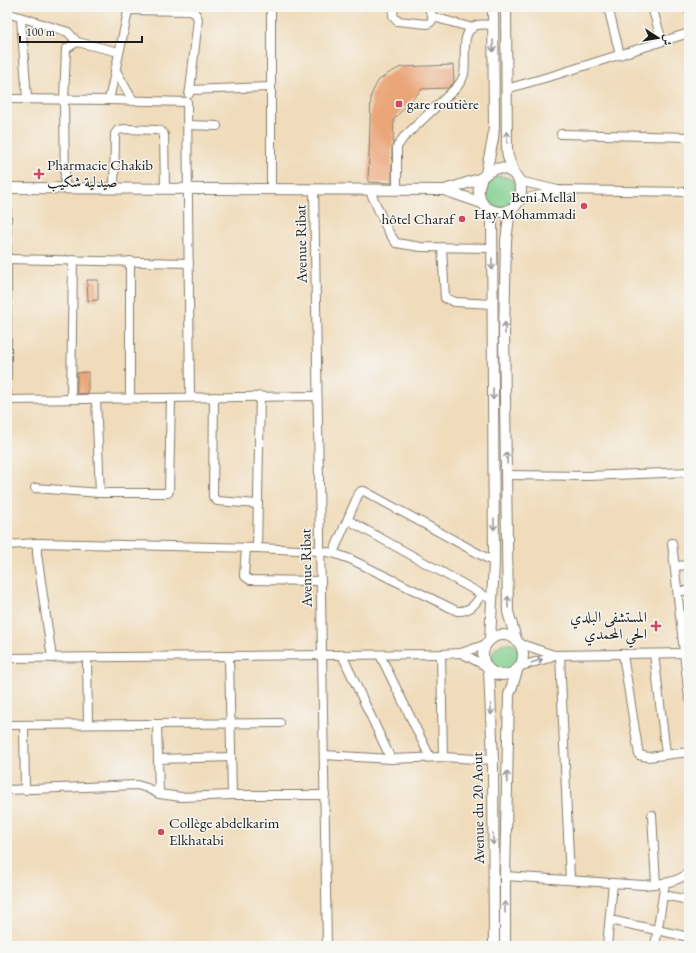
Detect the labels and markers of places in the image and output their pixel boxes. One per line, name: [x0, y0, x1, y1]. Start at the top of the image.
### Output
place label: gare routière: [407, 94, 479, 113]
marker: gare routière: [394, 99, 404, 109]
place label: Pharmacie Chakib صيدلية شكيب: [47, 155, 153, 192]
marker: Pharmacie Chakib صيدلية شكيب: [34, 169, 44, 179]
place label: Beni Mellal Hay Mohammadi: [474, 187, 576, 223]
marker: Beni Mellal Hay Mohammadi: [579, 201, 589, 211]
place label: hôtel Charaf: [382, 209, 456, 228]
marker: hôtel Charaf: [457, 214, 467, 224]
place label: المستشفى البلدي الحي المحمدي: [570, 607, 647, 648]
marker: المستشفى البلدي الحي المحمدي: [650, 620, 662, 632]
place label: Collège abdelkarim Elkhatabi: [169, 813, 280, 849]
marker: Collège abdelkarim Elkhatabi: [156, 827, 166, 837]

